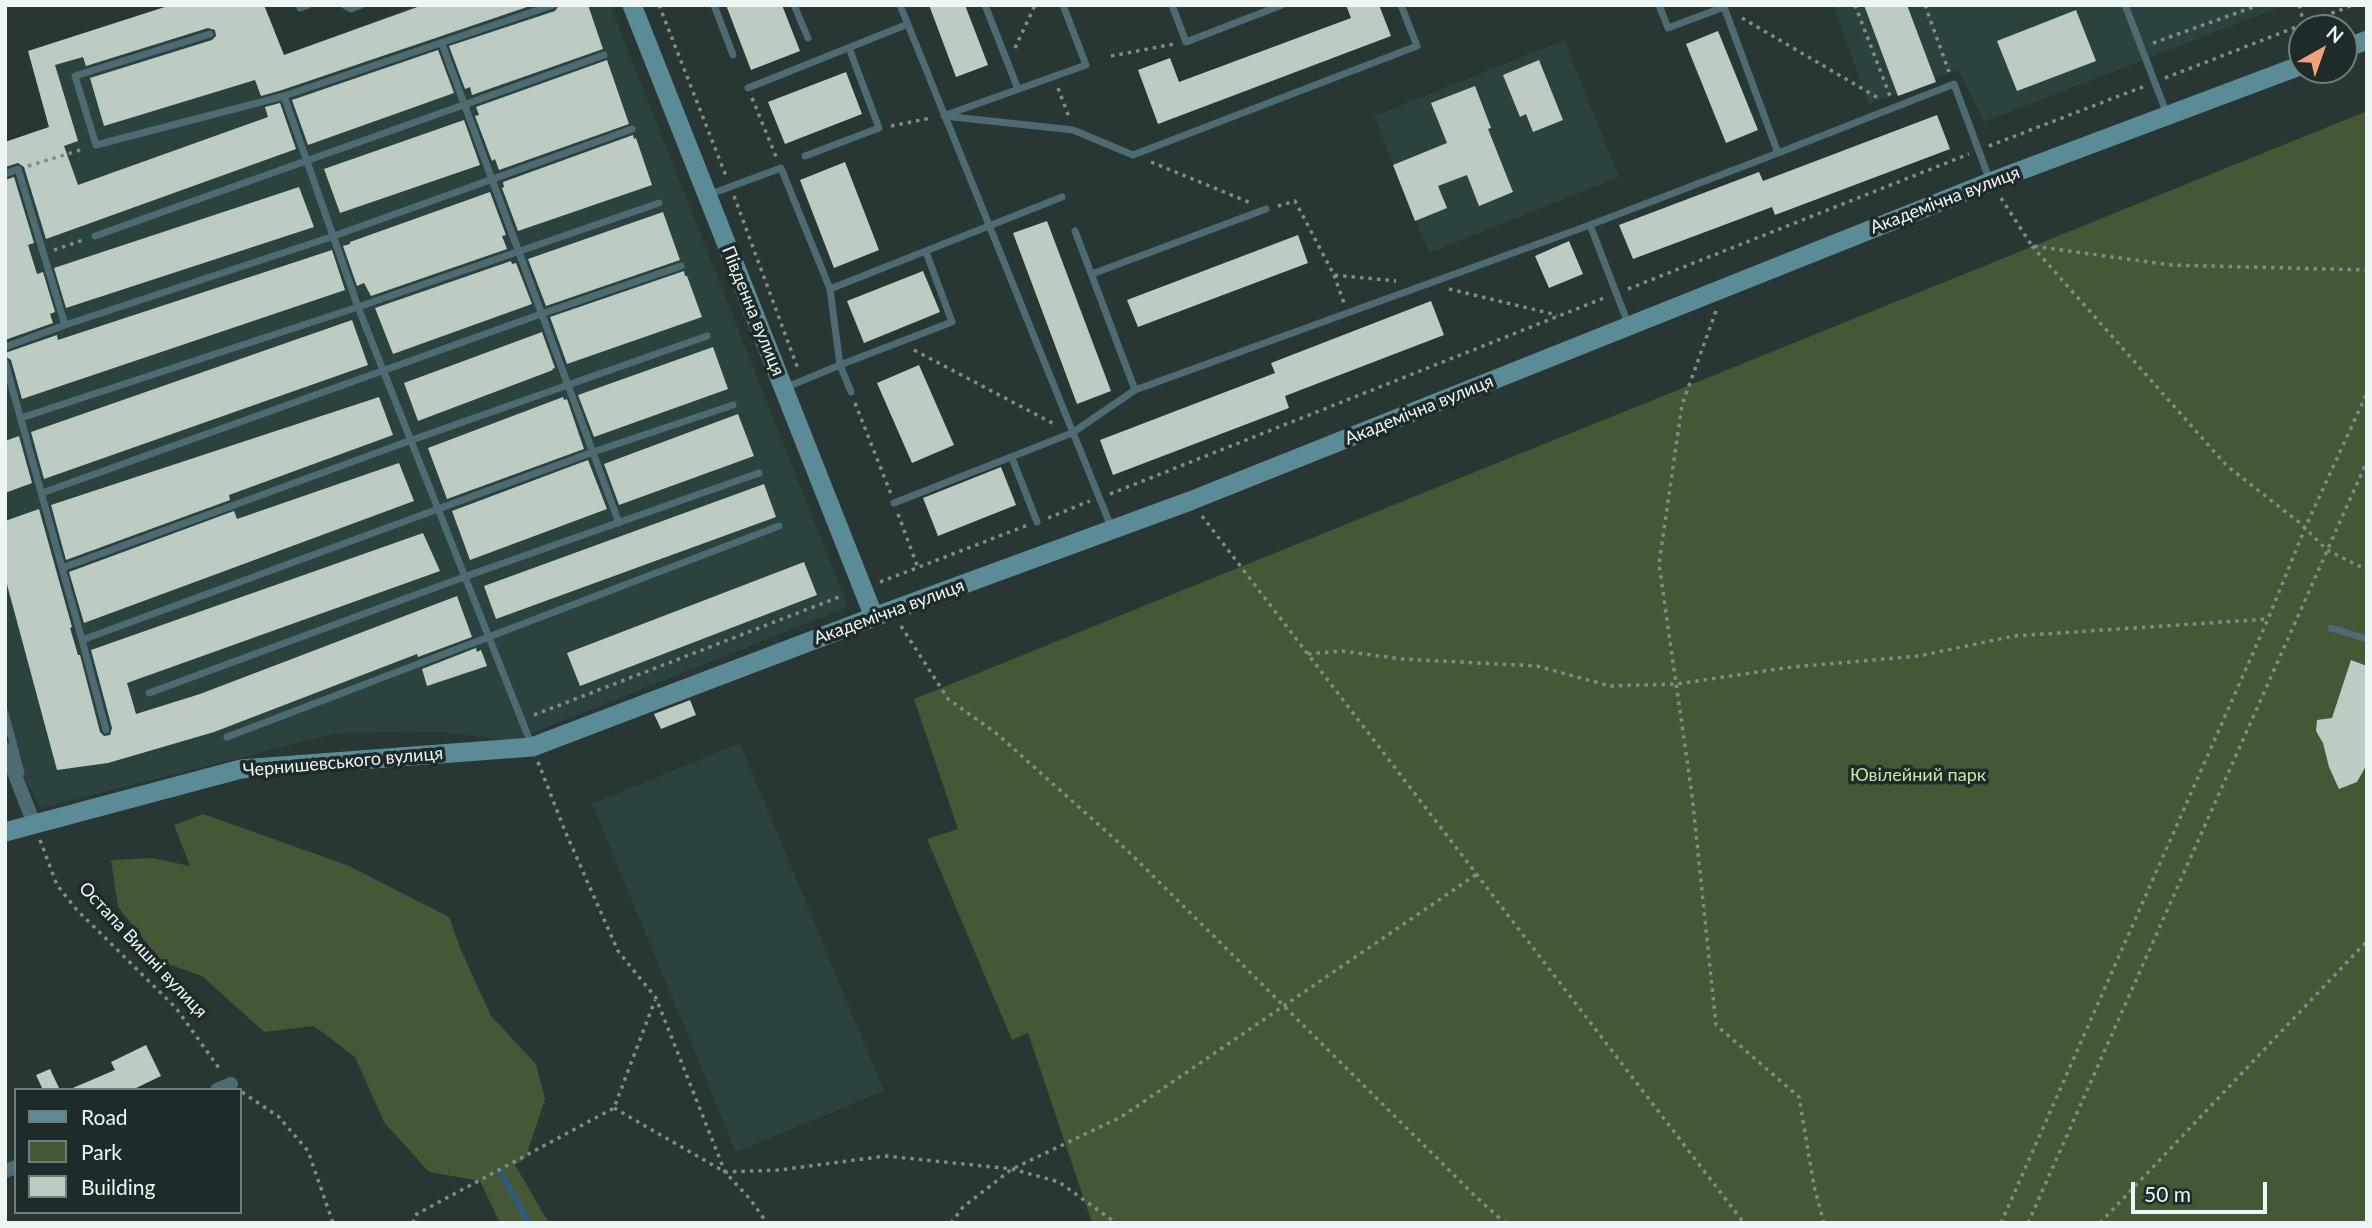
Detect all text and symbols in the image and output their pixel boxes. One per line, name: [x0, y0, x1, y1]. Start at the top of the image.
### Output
north arrow: [2288, 14, 2358, 84]
text: N: [2323, 21, 2349, 48]
street label: Академічна вулиця: [1867, 161, 2023, 239]
street label: Південна вулиця: [717, 243, 789, 379]
street label: Академічна вулиця: [1341, 370, 1497, 450]
street label: Академічна вулиця: [811, 575, 967, 649]
street label: Чернишевського вулиця: [242, 742, 444, 782]
park label: Ювілейний парк: [1850, 764, 1986, 786]
street label: Остапа Вишні вулиця: [74, 878, 212, 1022]
legend: [14, 1088, 242, 1214]
text: Road: [81, 1104, 128, 1129]
text: Park: [81, 1139, 122, 1164]
scale bar: [2134, 1168, 2270, 1212]
text: Building: [81, 1174, 156, 1199]
text: 50 m: [2144, 1181, 2191, 1206]

